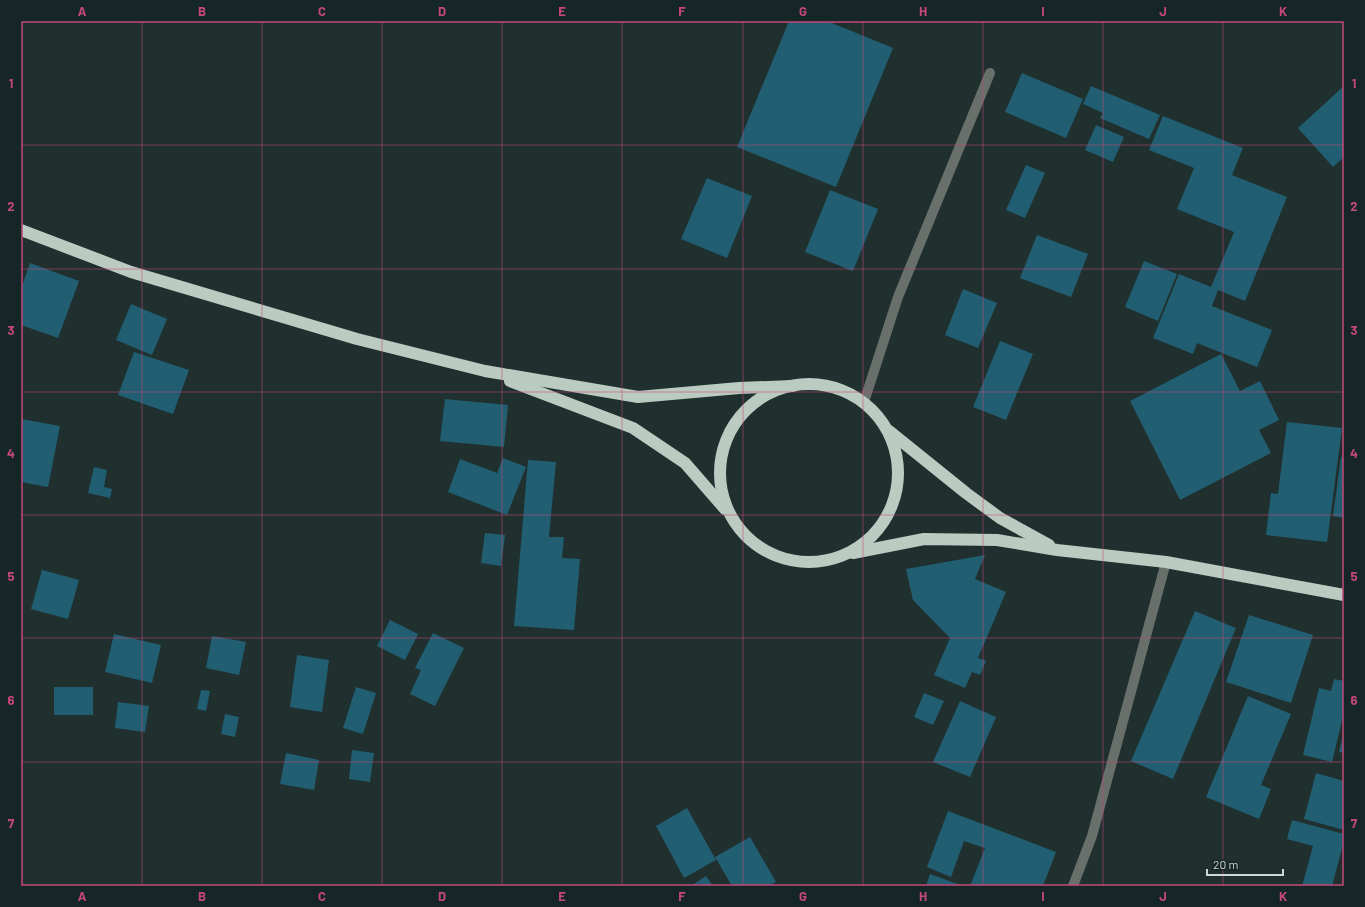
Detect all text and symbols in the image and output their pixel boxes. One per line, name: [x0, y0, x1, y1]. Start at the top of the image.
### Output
text: A: [78, 3, 87, 19]
text: B: [198, 3, 206, 19]
text: C: [318, 3, 326, 19]
text: D: [438, 3, 446, 19]
text: E: [558, 3, 566, 19]
text: F: [678, 3, 686, 19]
text: G: [799, 3, 807, 19]
text: H: [919, 3, 927, 19]
text: I: [1041, 3, 1045, 19]
text: J: [1159, 3, 1167, 19]
text: K: [1279, 3, 1287, 19]
text: 1: [9, 75, 13, 91]
text: 1: [1352, 75, 1356, 91]
text: 2: [7, 198, 15, 214]
text: 2: [1350, 198, 1358, 214]
text: 3: [7, 322, 15, 338]
text: 3: [1350, 322, 1358, 338]
text: 4: [7, 445, 15, 461]
text: 4: [1350, 445, 1358, 461]
text: 5: [7, 568, 15, 584]
text: 5: [1350, 568, 1358, 584]
text: 6: [8, 692, 15, 708]
text: 6: [1351, 692, 1358, 708]
text: 7: [8, 815, 15, 831]
text: 7: [1351, 815, 1358, 831]
scale bar: [1207, 851, 1283, 877]
text: 20 m: [1213, 857, 1239, 871]
text: A: [78, 888, 87, 904]
text: B: [198, 888, 206, 904]
text: C: [318, 888, 326, 904]
text: D: [438, 888, 446, 904]
text: E: [558, 888, 566, 904]
text: F: [678, 888, 686, 904]
text: G: [799, 888, 807, 904]
text: H: [919, 888, 927, 904]
text: I: [1041, 888, 1045, 904]
text: J: [1159, 888, 1167, 904]
text: K: [1279, 888, 1287, 904]

